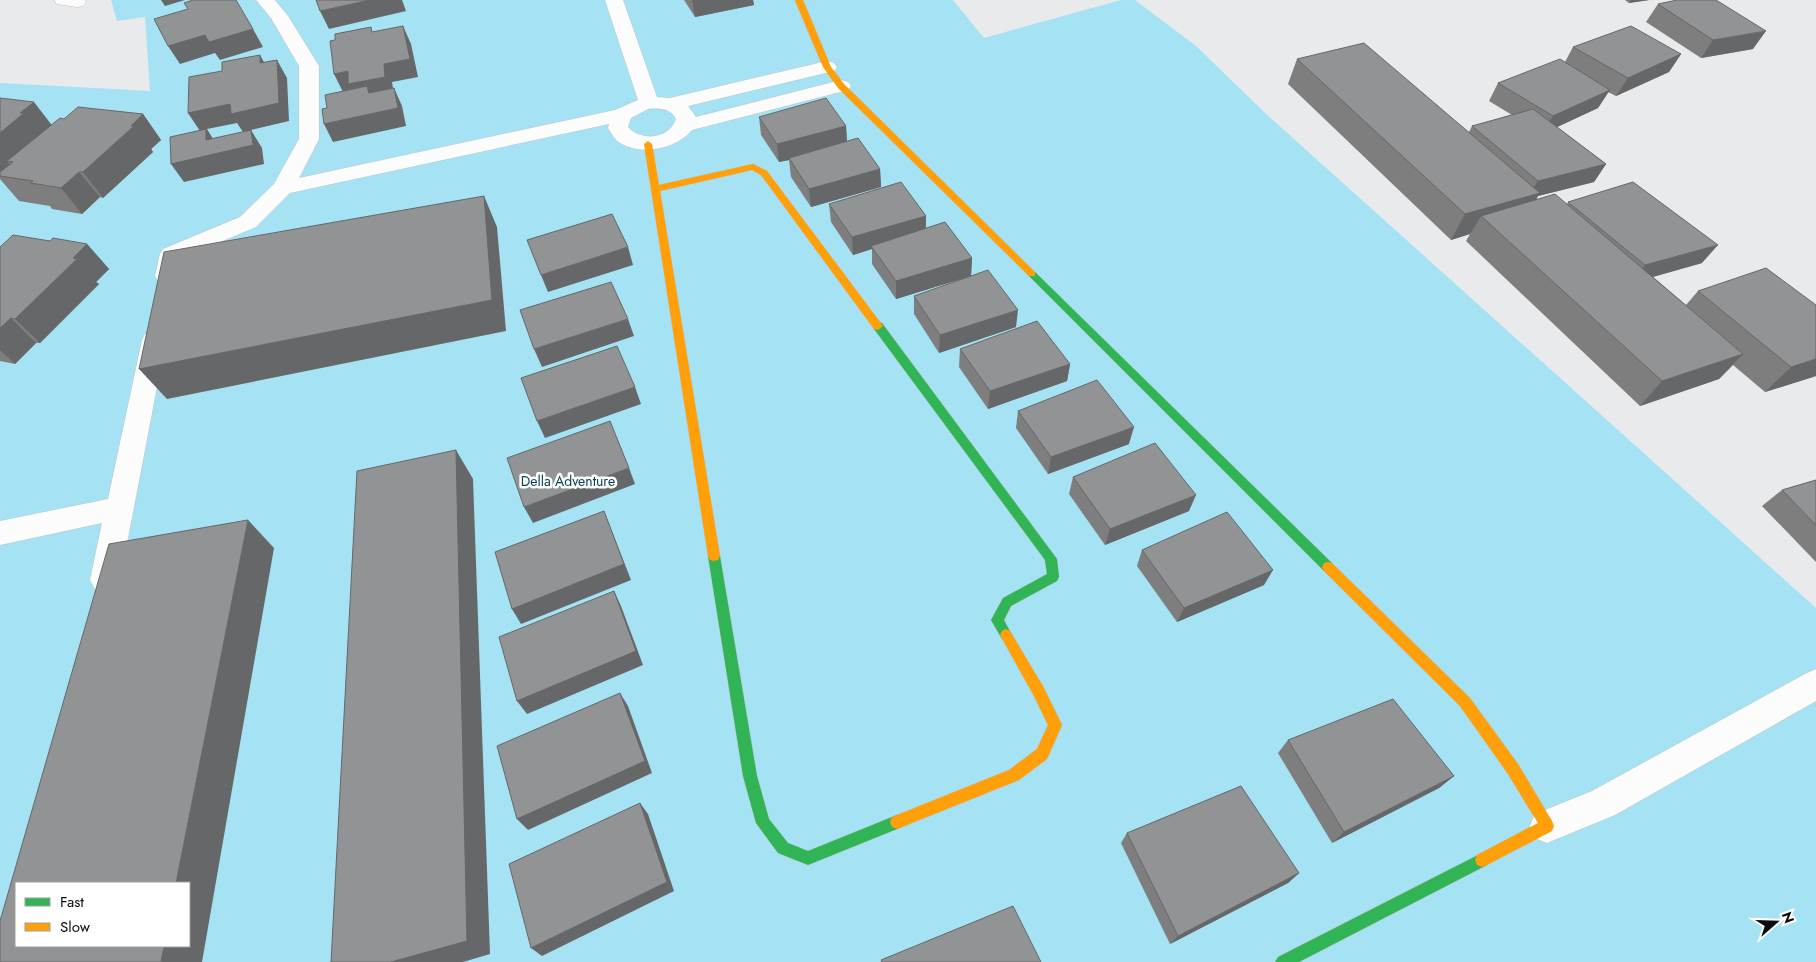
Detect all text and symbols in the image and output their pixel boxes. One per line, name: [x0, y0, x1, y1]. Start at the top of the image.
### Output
park label: Della Adventure: [521, 471, 615, 491]
legend: [15, 882, 190, 947]
text: Fast: [60, 891, 84, 913]
north arrow: [1751, 897, 1801, 947]
text: N: [1777, 909, 1800, 926]
text: Slow: [60, 916, 91, 938]

